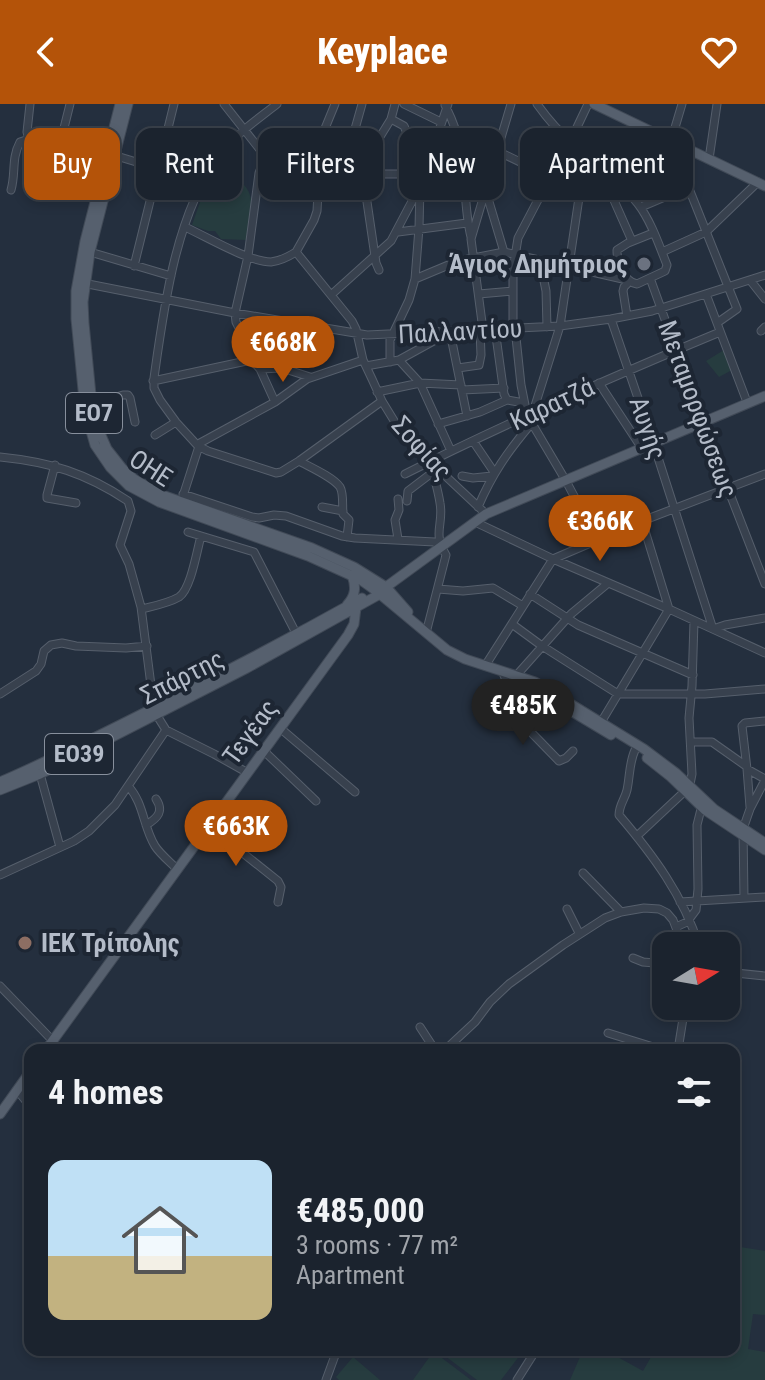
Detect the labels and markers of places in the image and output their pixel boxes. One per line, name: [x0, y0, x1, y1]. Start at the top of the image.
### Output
place label: Άγιος Δημήτριος: [449, 249, 628, 279]
marker: Άγιος Δημήτριος: [635, 255, 653, 273]
pin: €668K: [227, 316, 339, 384]
pin: €366K: [544, 495, 656, 563]
pin: €485K: [467, 679, 579, 747]
pin: €663K: [180, 800, 292, 868]
place label: ΙΕΚ Τρίπολης: [41, 928, 180, 958]
marker: ΙΕΚ Τρίπολης: [16, 934, 34, 952]

